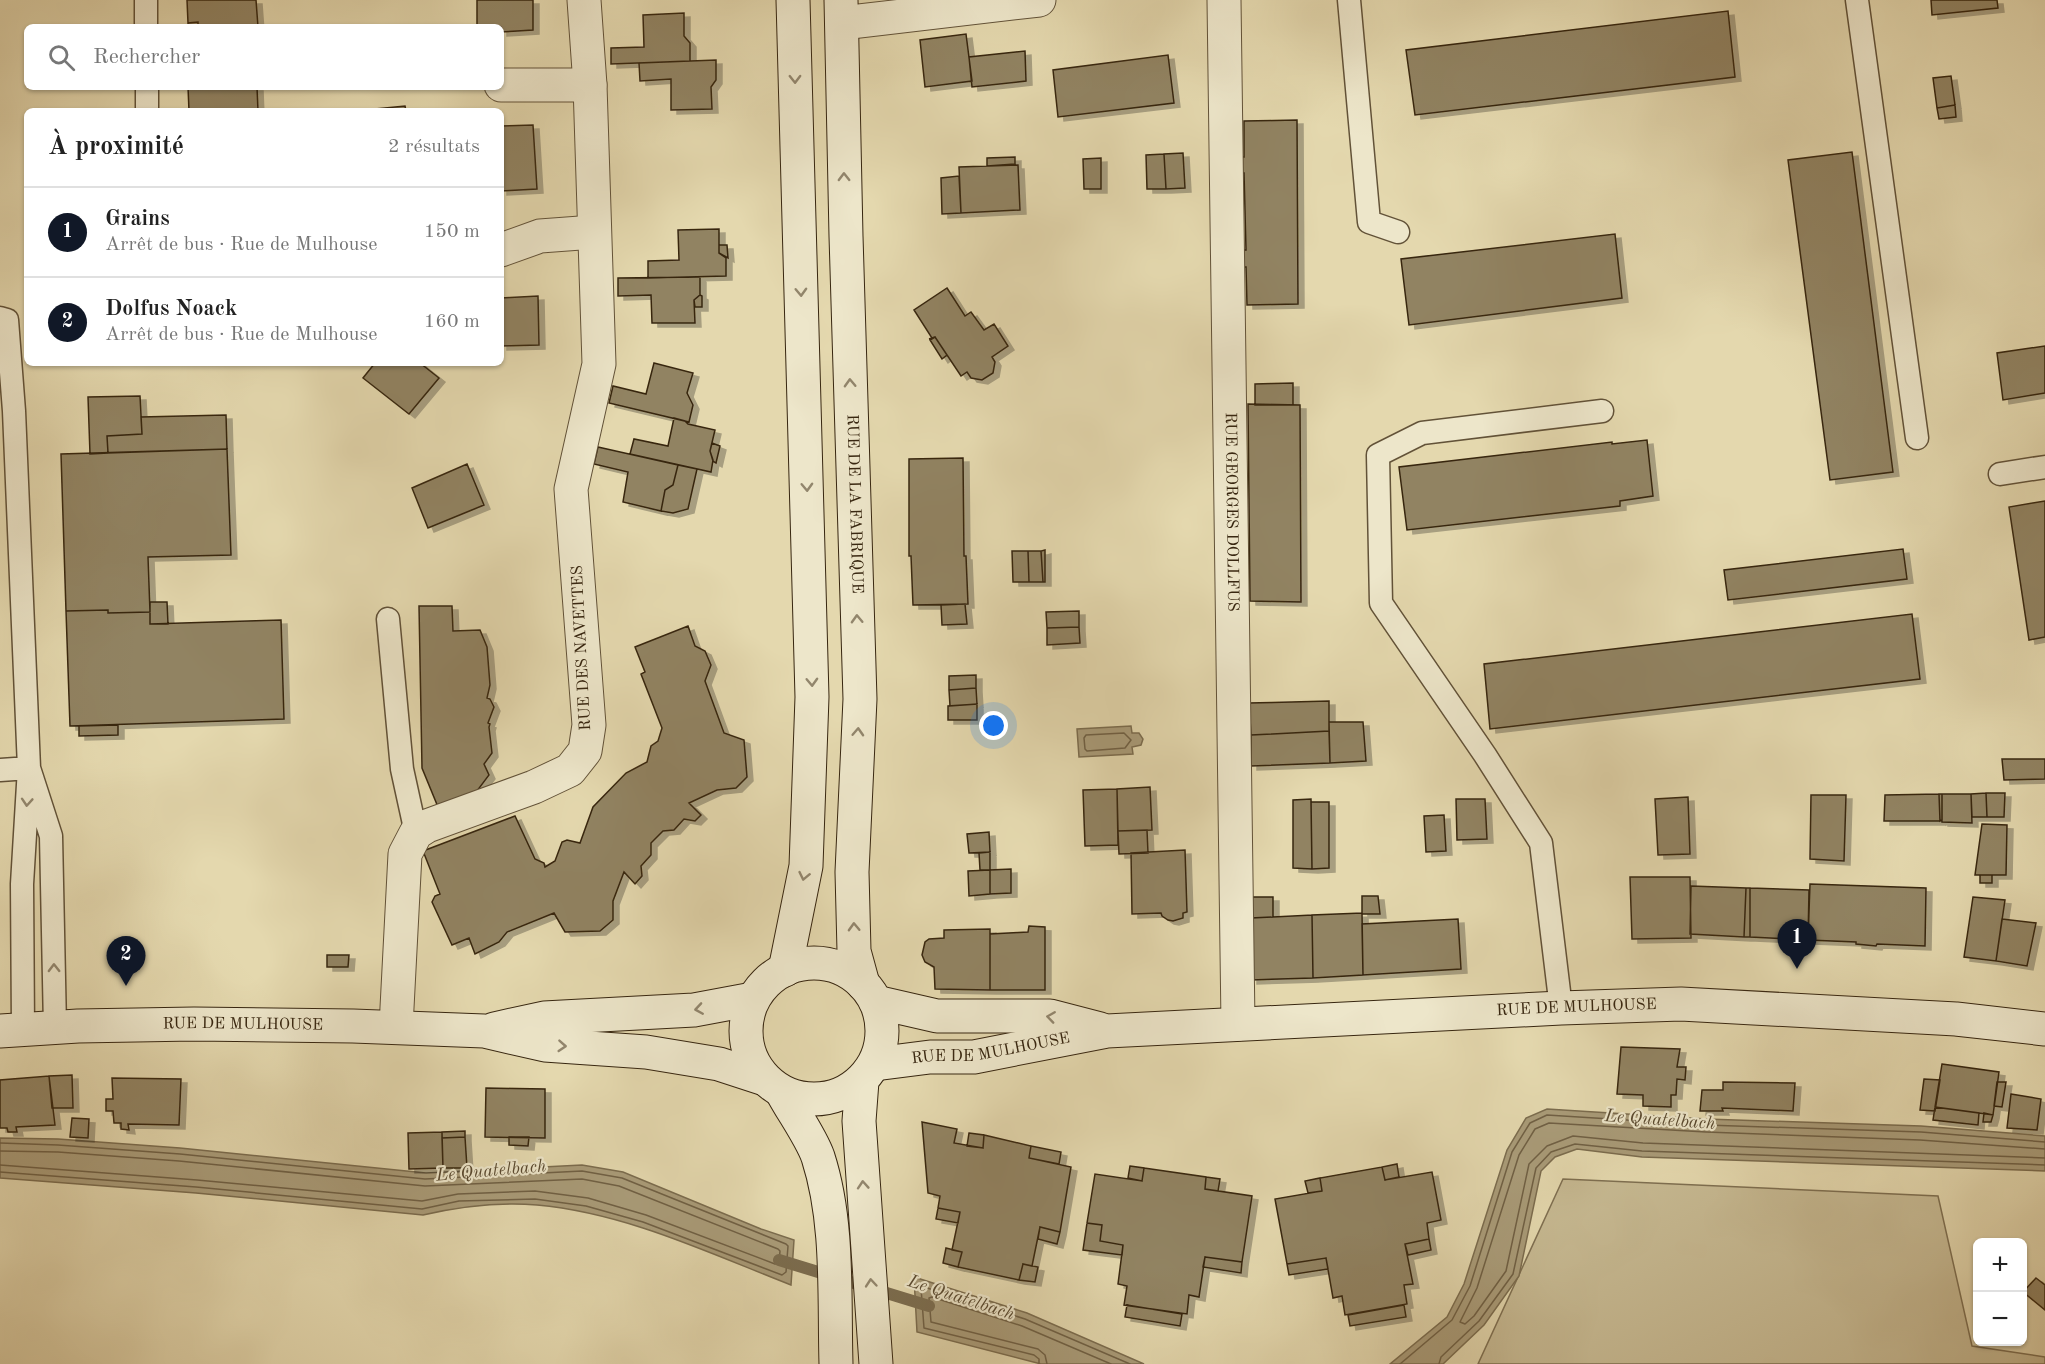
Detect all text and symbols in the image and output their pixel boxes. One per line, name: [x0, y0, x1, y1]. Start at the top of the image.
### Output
search box: [24, 24, 504, 90]
icon: search: [45, 41, 78, 74]
text: Rechercher: [93, 46, 200, 68]
one-way arrow: [789, 75, 802, 84]
text: À proximité: [48, 134, 184, 160]
text: 2 résultats: [388, 137, 480, 157]
one-way arrow: [838, 173, 851, 182]
text: Grains: [105, 208, 170, 230]
text: 1: [62, 222, 73, 242]
text: 150 m: [424, 222, 480, 242]
text: Arrêt de bus · Rue de Mulhouse: [105, 235, 377, 255]
one-way arrow: [795, 287, 808, 296]
text: Dolfus Noack: [105, 298, 237, 320]
text: 2: [62, 312, 73, 332]
text: 160 m: [424, 312, 480, 332]
text: Arrêt de bus · Rue de Mulhouse: [105, 325, 377, 345]
one-way arrow: [844, 378, 856, 387]
street label: RUE GEORGES DOLLFUS: [1222, 412, 1240, 612]
street label: RUE DE LA FABRIQUE: [843, 414, 865, 594]
one-way arrow: [800, 482, 813, 491]
street label: RUE DES NAVETTES: [570, 565, 594, 731]
one-way arrow: [851, 615, 864, 624]
one-way arrow: [806, 677, 818, 686]
your location: [979, 711, 1008, 740]
one-way arrow: [852, 728, 865, 737]
one-way arrow: [21, 797, 34, 806]
one-way arrow: [798, 871, 811, 881]
pin: 1: [1778, 920, 1816, 969]
one-way arrow: [847, 922, 860, 931]
pin: 2: [106, 936, 146, 986]
one-way arrow: [48, 964, 60, 973]
street label: RUE DE MULHOUSE: [1496, 997, 1657, 1019]
one-way arrow: [695, 1002, 704, 1014]
one-way arrow: [1046, 1012, 1055, 1024]
street label: RUE DE MULHOUSE: [162, 1016, 323, 1034]
street label: RUE DE MULHOUSE: [911, 1030, 1071, 1067]
one-way arrow: [558, 1040, 567, 1053]
water label: Le Quatelbach: [1603, 1107, 1716, 1133]
water label: Le Quatelbach: [434, 1157, 547, 1185]
one-way arrow: [857, 1180, 870, 1189]
map controls: [1973, 1238, 2027, 1346]
button: +: [1973, 1238, 2027, 1292]
water label: Le Quatelbach: [905, 1272, 1017, 1324]
one-way arrow: [865, 1279, 878, 1288]
button: −: [1973, 1292, 2027, 1346]

